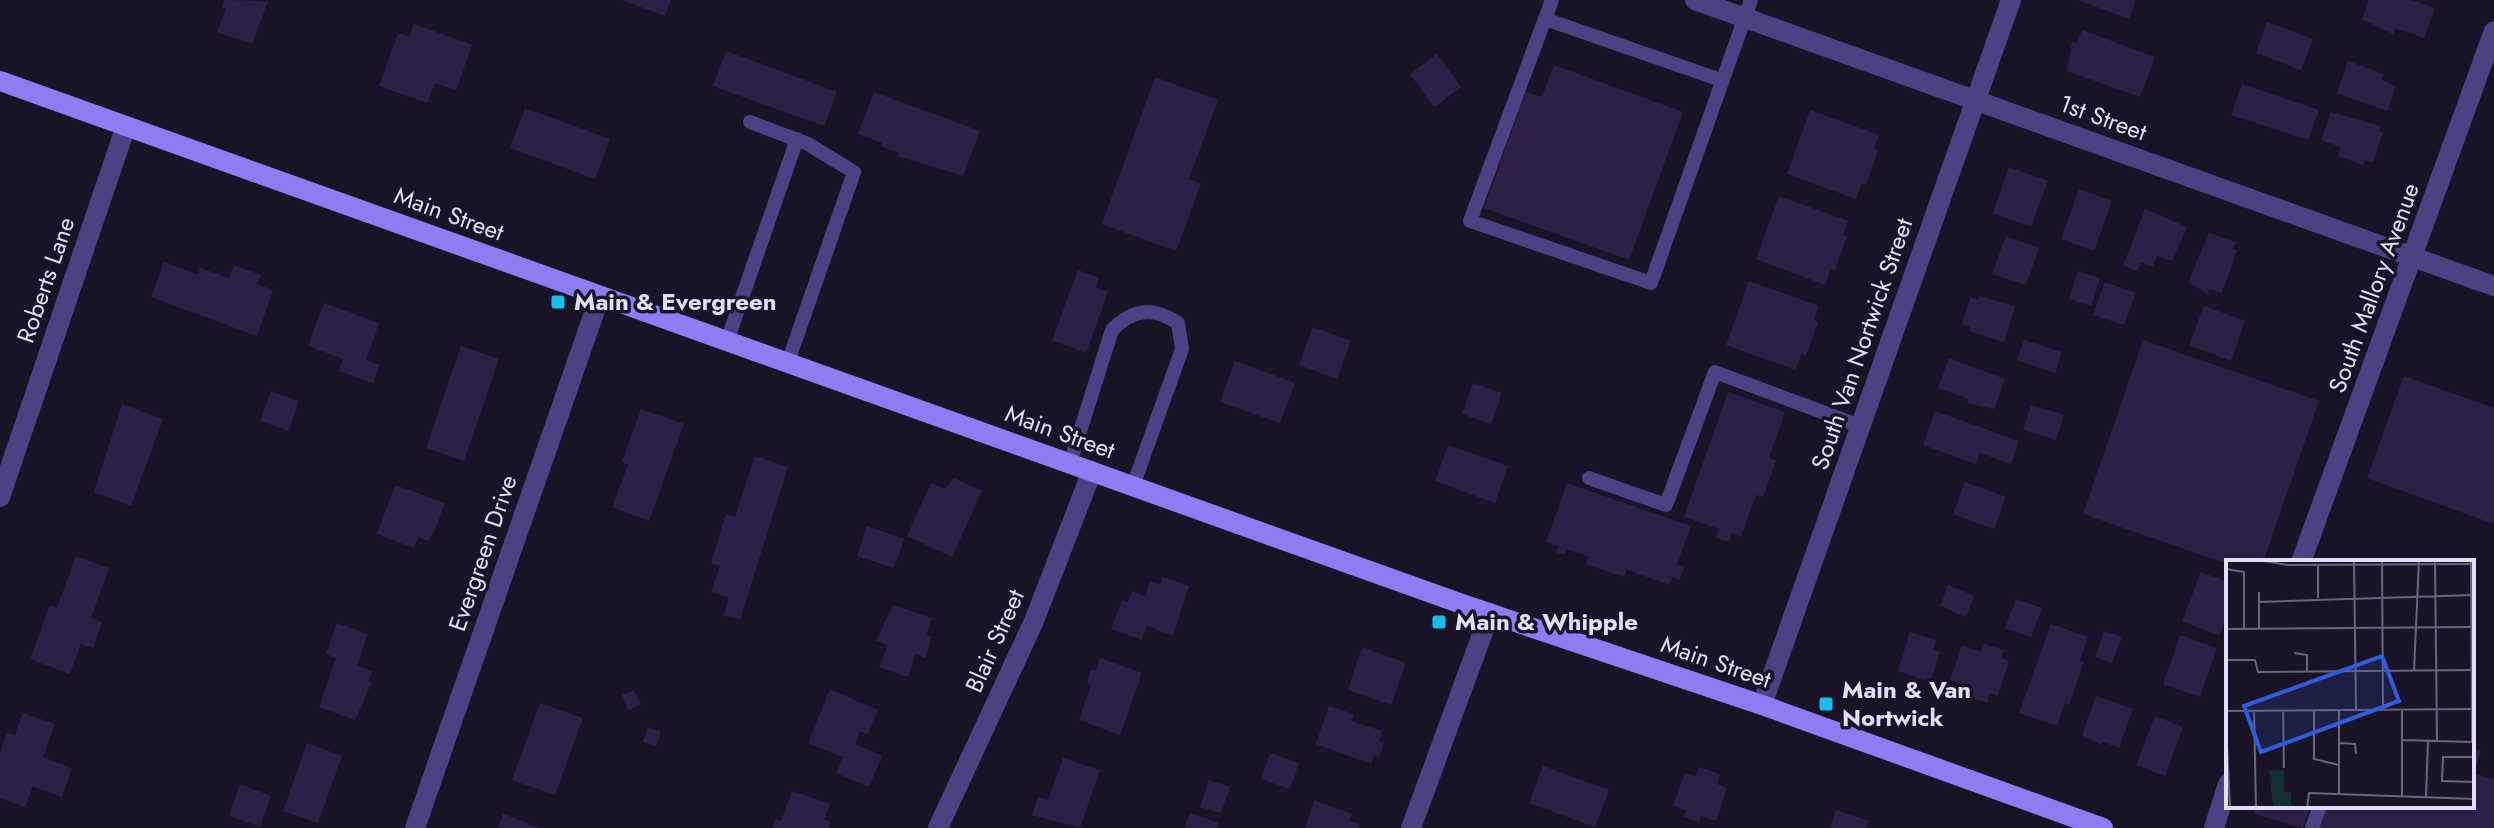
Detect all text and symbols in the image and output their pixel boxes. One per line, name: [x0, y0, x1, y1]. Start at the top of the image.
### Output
street label: 1st Street: [2055, 86, 2152, 150]
street label: Main Street: [389, 178, 509, 250]
street label: South Mallory Avenue: [2319, 178, 2428, 398]
street label: Roberts Lane: [8, 212, 83, 347]
street label: South Van Nortwick Street: [1802, 213, 1921, 474]
place label: Main & Evergreen: [574, 284, 777, 319]
marker: Main & Evergreen: [549, 293, 567, 311]
street label: Main Street: [1000, 396, 1120, 468]
street label: Evergreen Drive: [439, 470, 526, 636]
inset map: [2226, 560, 2474, 808]
street label: Blair Street: [956, 583, 1033, 698]
place label: Main & Whipple: [1455, 604, 1638, 639]
marker: Main & Whipple: [1430, 613, 1448, 631]
street label: Main Street: [1656, 626, 1776, 697]
place label: Main & Van Nortwick: [1842, 672, 1971, 735]
marker: Main & Van Nortwick: [1817, 695, 1835, 713]

